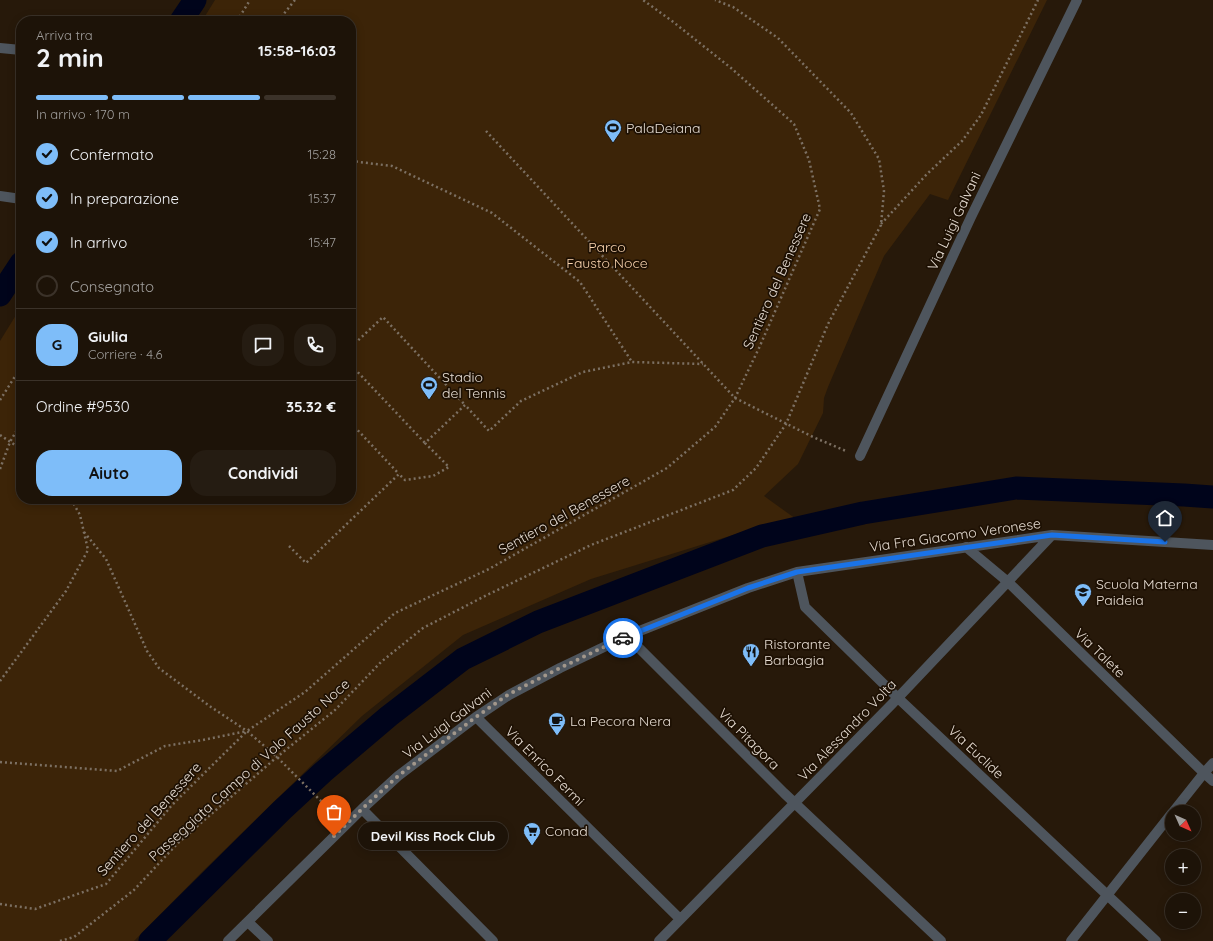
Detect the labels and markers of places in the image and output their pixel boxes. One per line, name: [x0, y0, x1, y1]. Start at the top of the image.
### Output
sports icon: PalaDeiana: [603, 118, 623, 143]
place label: PalaDeiana: [626, 119, 701, 137]
place label: Stadio del Tennis: [442, 368, 506, 402]
sports icon: Stadio del Tennis: [419, 375, 439, 400]
pin: [1148, 501, 1182, 542]
place label: Scuola Materna Paideia: [1096, 575, 1198, 609]
school or university icon: Scuola Materna Paideia: [1073, 582, 1093, 607]
place label: Ristorante Barbagia: [764, 635, 831, 669]
restaurant icon: Ristorante Barbagia: [741, 642, 761, 667]
cafe icon: La Pecora Nera: [547, 711, 567, 736]
place label: La Pecora Nera: [570, 712, 671, 730]
pin: [317, 795, 351, 836]
supermarket icon: Conad: [522, 821, 542, 846]
callout: Devil Kiss Rock Club: [358, 822, 508, 850]
place label: Conad: [545, 822, 588, 840]

